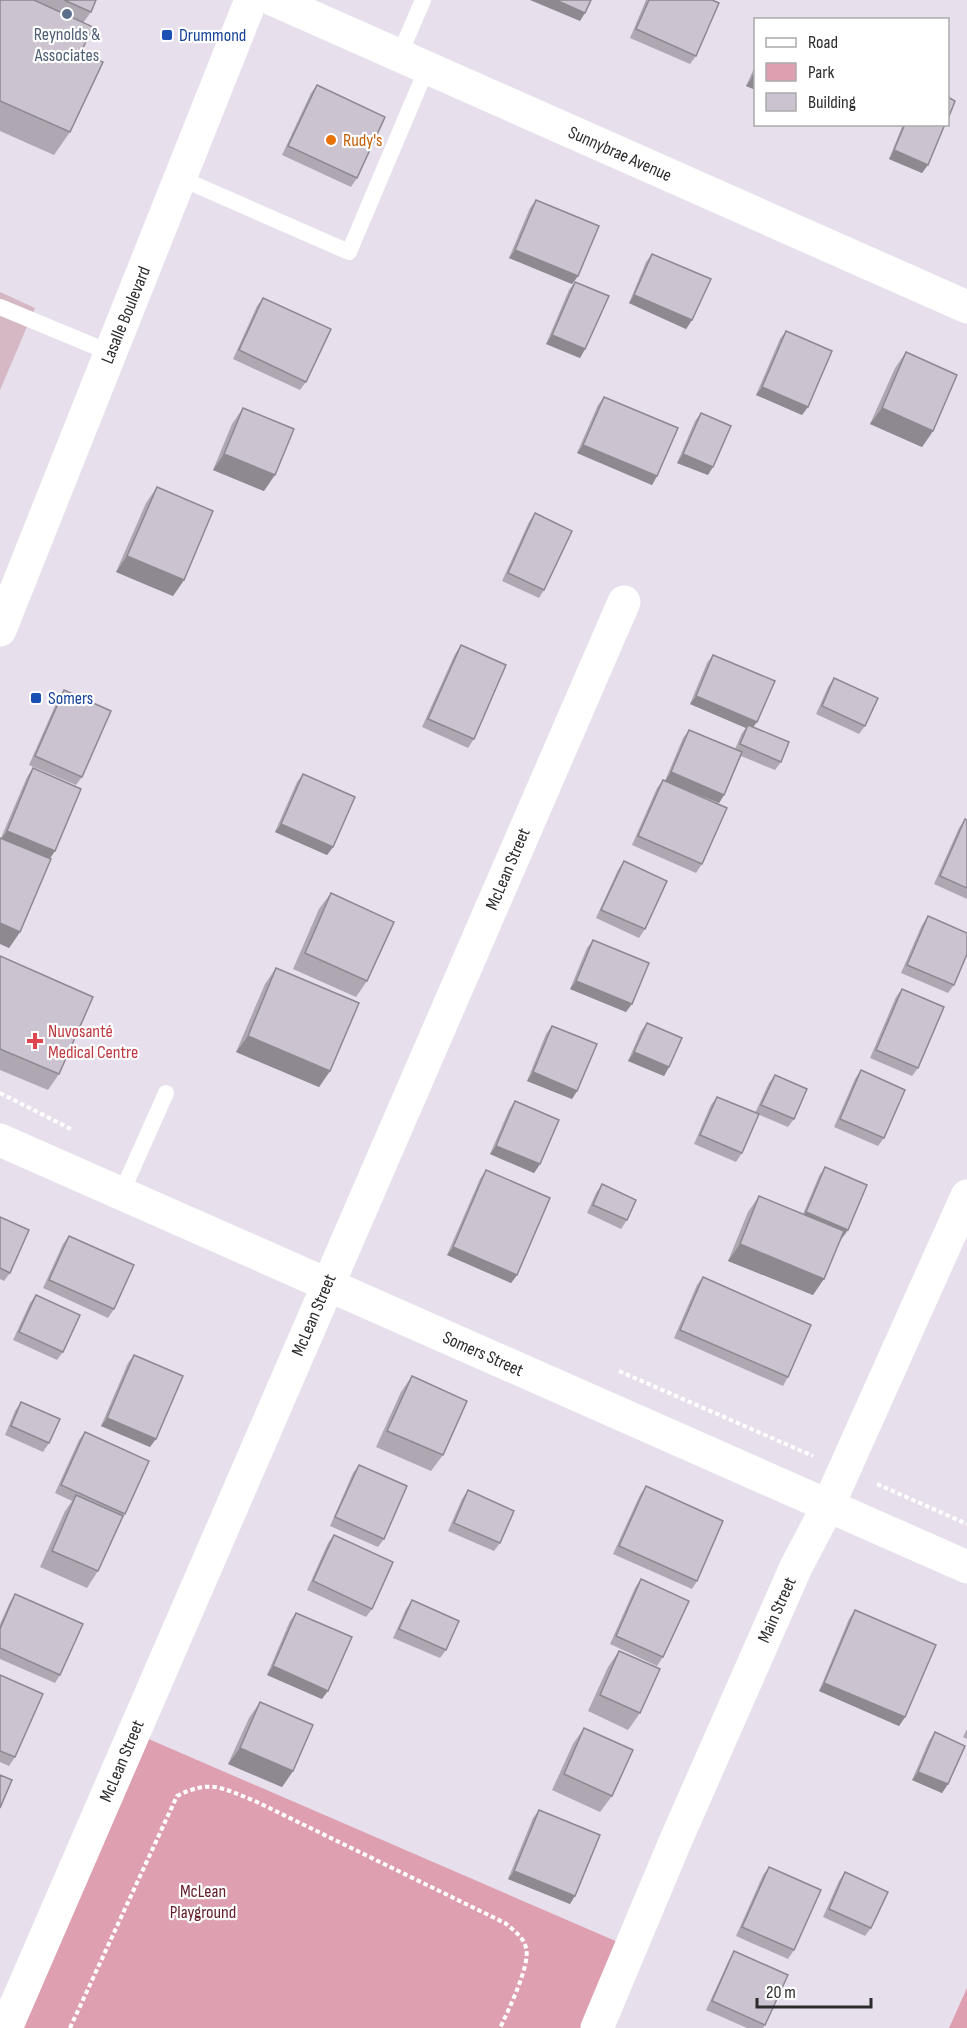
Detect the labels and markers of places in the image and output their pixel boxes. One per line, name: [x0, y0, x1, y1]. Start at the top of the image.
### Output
marker: Reynolds & Associates: [60, 7, 74, 21]
place label: Reynolds & Associates: [34, 24, 100, 66]
place label: Drummond: [179, 25, 246, 46]
marker: Drummond: [160, 28, 174, 42]
place label: Rudy's: [343, 130, 383, 151]
marker: Rudy's: [324, 133, 338, 147]
place label: Somers: [48, 688, 93, 709]
marker: Somers: [29, 691, 43, 705]
place label: Nuvosanté Medical Centre: [48, 1021, 138, 1063]
marker: Nuvosanté Medical Centre: [26, 1032, 44, 1050]

